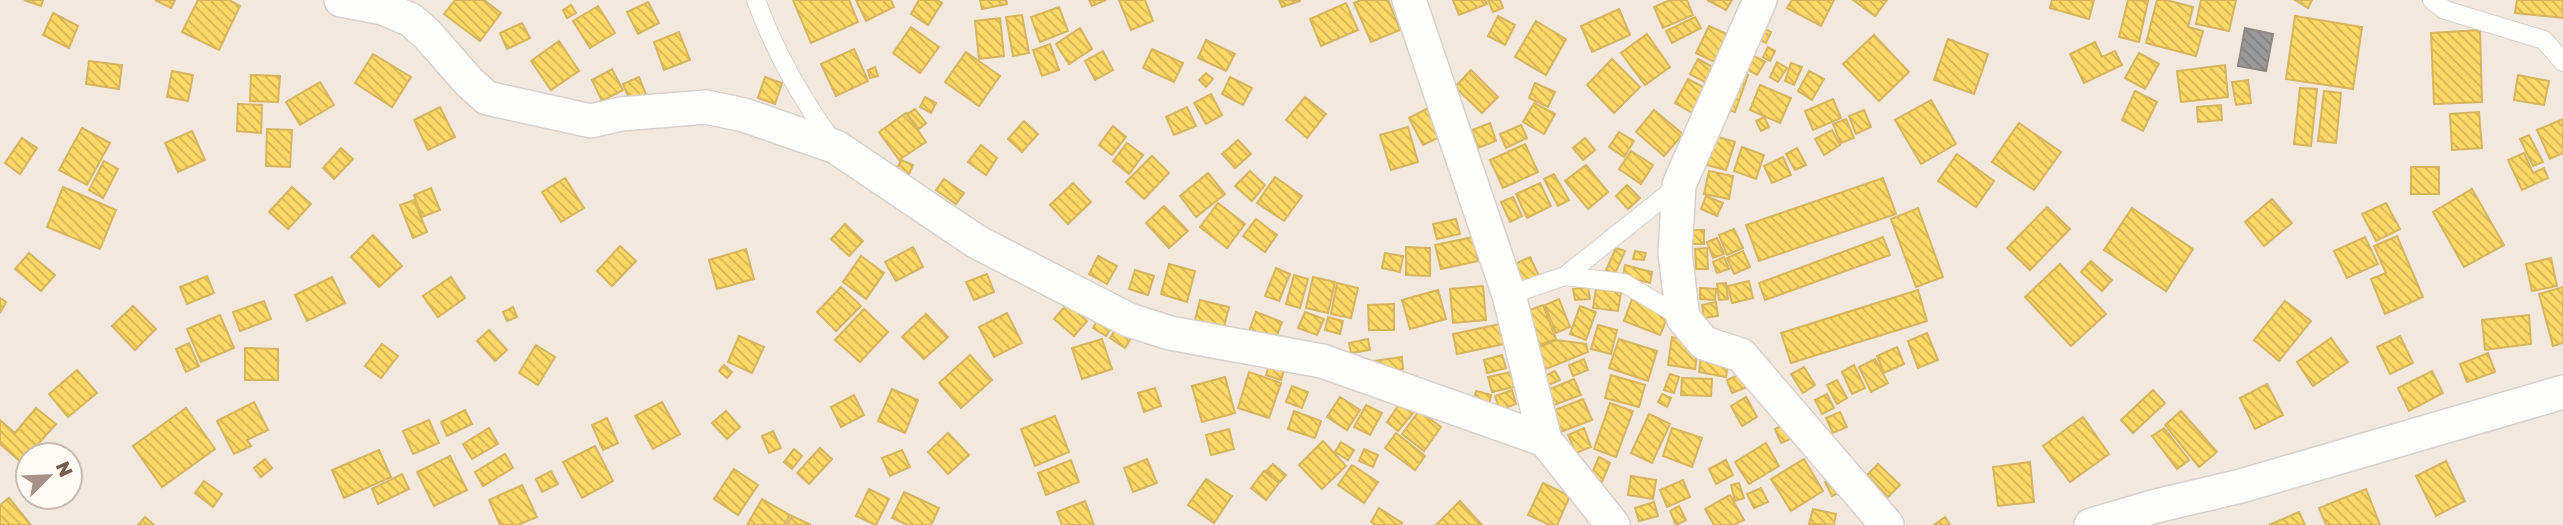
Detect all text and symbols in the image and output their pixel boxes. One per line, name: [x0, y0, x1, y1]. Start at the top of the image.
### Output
north arrow: [14, 441, 84, 511]
text: N: [52, 458, 78, 480]

